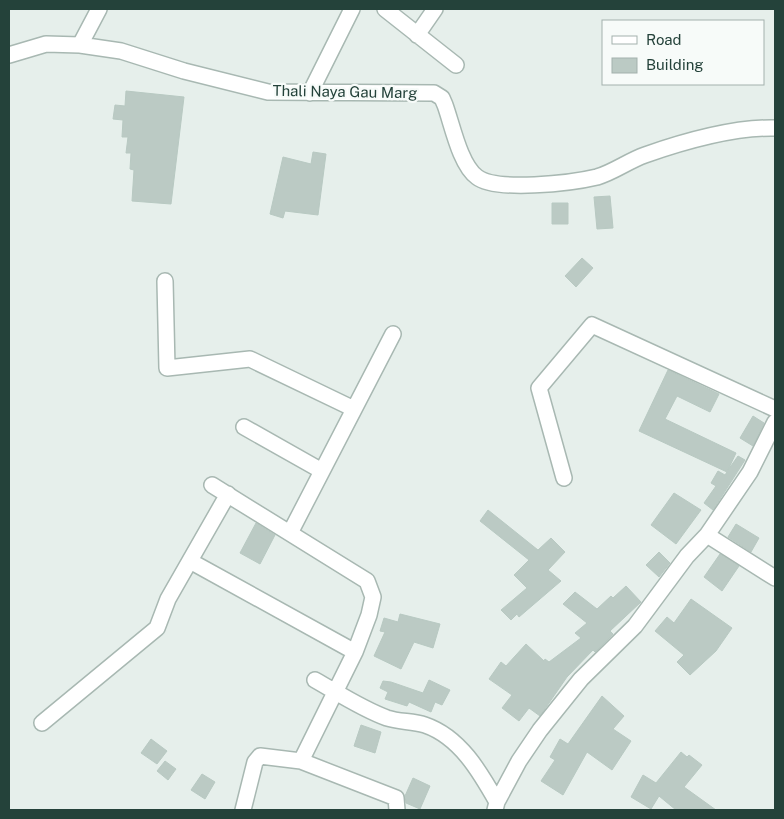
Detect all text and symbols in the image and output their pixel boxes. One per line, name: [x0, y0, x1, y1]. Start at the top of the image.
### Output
legend: [602, 20, 764, 85]
text: Road: [646, 31, 682, 48]
text: Building: [646, 56, 704, 73]
street label: Thali Naya Gau Marg: [272, 82, 418, 101]

